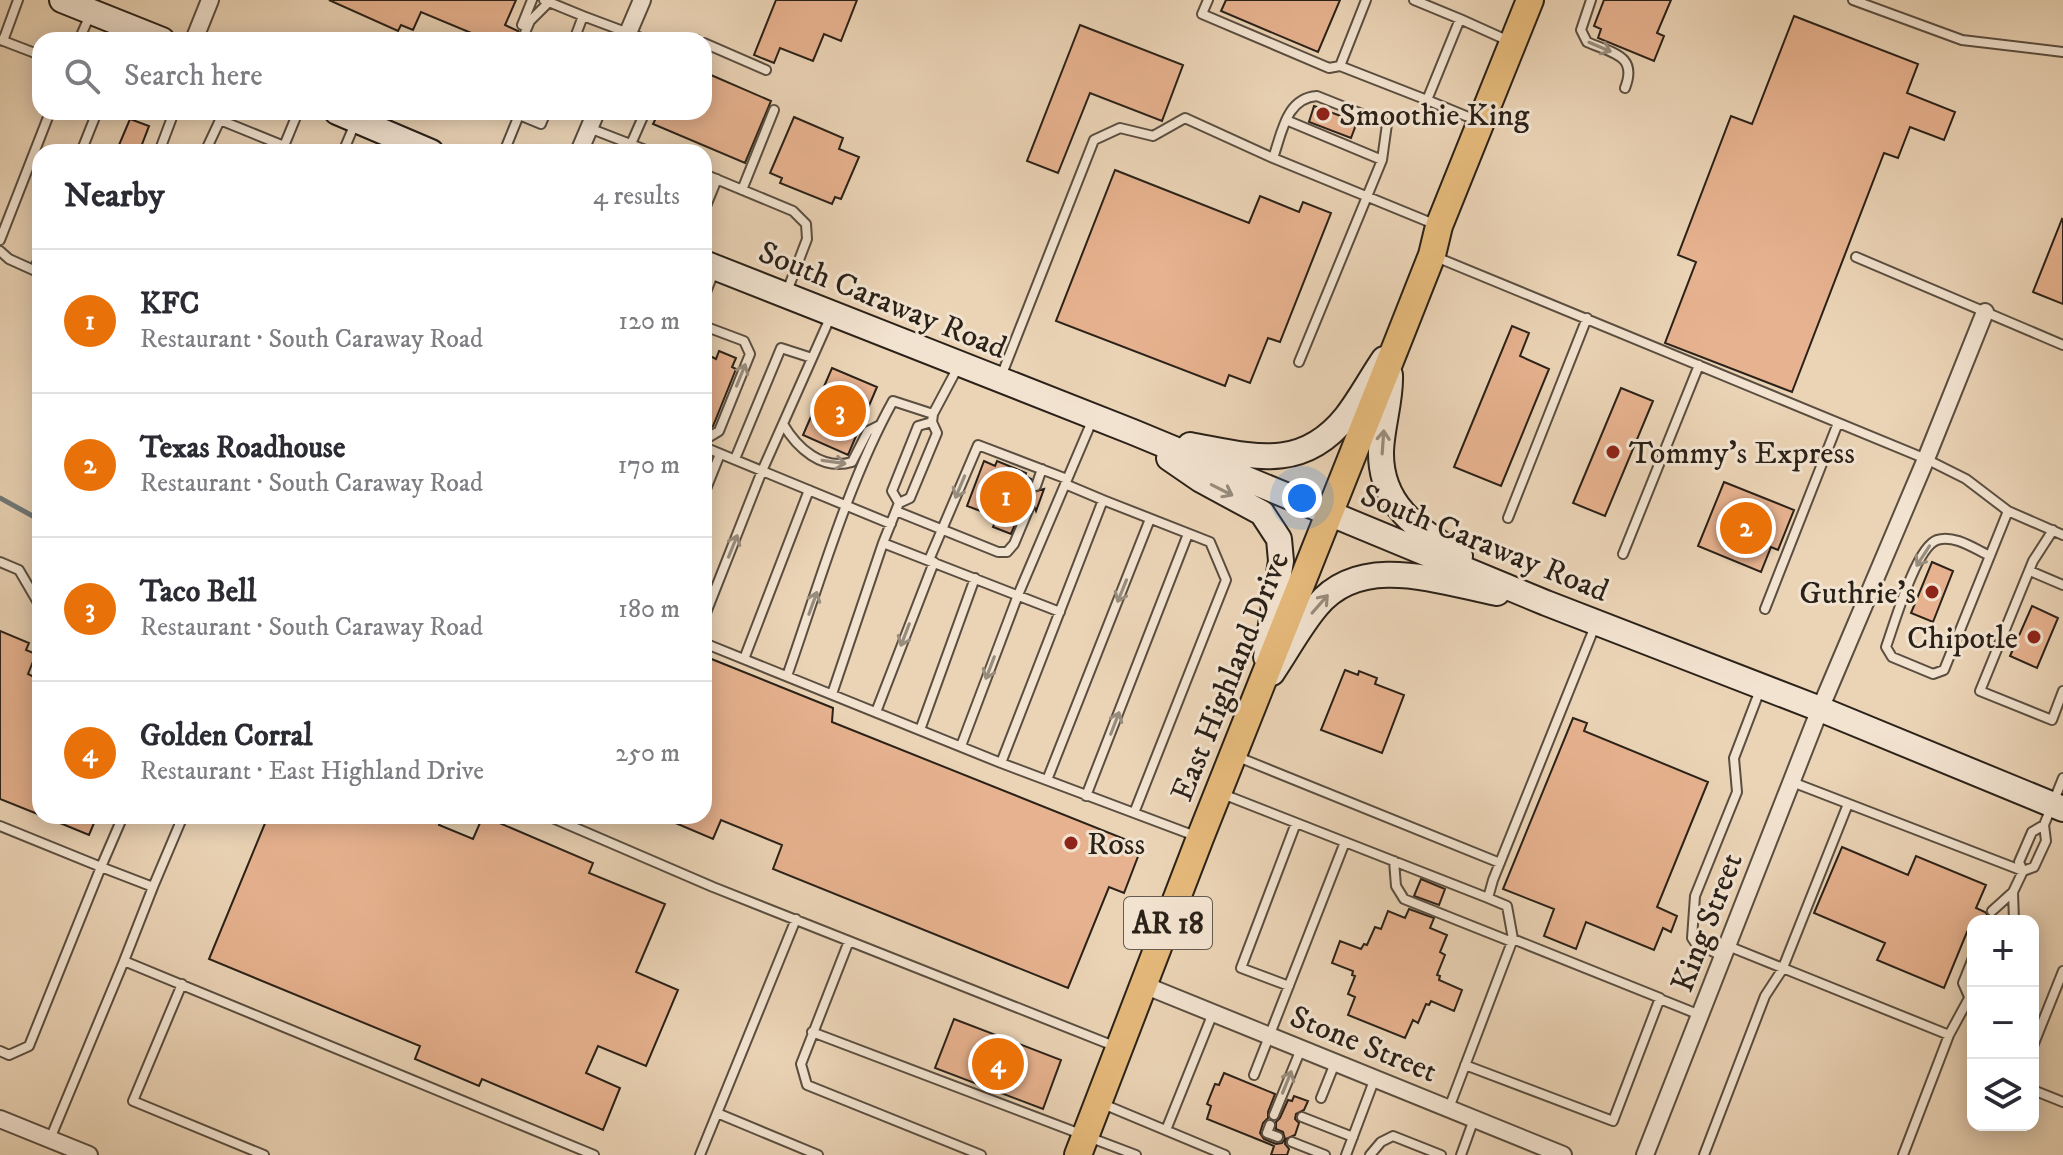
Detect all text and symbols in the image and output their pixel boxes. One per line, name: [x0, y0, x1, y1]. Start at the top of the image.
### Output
search box: [32, 32, 712, 120]
one-way arrow: [1587, 41, 1611, 56]
icon: search: [60, 54, 104, 98]
text: Search here: [124, 58, 263, 95]
place label: Smoothie King: [1339, 96, 1530, 136]
marker: Smoothie King: [1314, 105, 1332, 123]
text: Nearby: [64, 175, 165, 217]
text: 4 results: [593, 180, 680, 213]
street label: South Caraway Road: [752, 233, 1012, 369]
text: KFC: [140, 286, 199, 323]
text: 1: [85, 305, 95, 338]
text: 120 m: [619, 305, 680, 338]
text: Restaurant · South Caraway Road: [140, 323, 483, 356]
one-way arrow: [735, 363, 750, 388]
pin: 3: [814, 381, 866, 441]
one-way arrow: [1376, 429, 1391, 456]
text: Texas Roadhouse: [140, 430, 345, 467]
place label: Tommy's Express: [1629, 434, 1855, 474]
marker: Tommy's Express: [1604, 443, 1622, 461]
text: 2: [84, 449, 96, 482]
text: 170 m: [618, 449, 680, 482]
one-way arrow: [821, 455, 846, 470]
text: Restaurant · South Caraway Road: [140, 467, 483, 500]
pin: 1: [980, 467, 1032, 527]
one-way arrow: [952, 474, 967, 498]
street label: South Caraway Road: [1354, 476, 1614, 612]
your location: [1282, 478, 1322, 518]
one-way arrow: [1209, 483, 1233, 499]
pin: 2: [1720, 498, 1772, 558]
one-way arrow: [727, 534, 741, 559]
one-way arrow: [1915, 544, 1932, 566]
street label: East Highland Drive: [1163, 546, 1299, 807]
text: Taco Bell: [140, 574, 256, 611]
place label: Guthrie's: [1799, 574, 1916, 614]
one-way arrow: [1113, 578, 1128, 603]
marker: Guthrie's: [1923, 583, 1941, 601]
one-way arrow: [807, 591, 821, 616]
text: 3: [85, 593, 95, 626]
text: 180 m: [618, 593, 680, 626]
one-way arrow: [1311, 595, 1329, 615]
text: Restaurant · South Caraway Road: [140, 611, 483, 644]
place label: Chipotle: [1907, 619, 2018, 659]
one-way arrow: [897, 622, 911, 647]
marker: Chipotle: [2025, 628, 2043, 646]
one-way arrow: [982, 655, 996, 680]
one-way arrow: [1109, 711, 1123, 736]
text: Golden Corral: [140, 718, 312, 755]
text: 4: [83, 737, 97, 770]
text: 250 m: [615, 737, 680, 770]
text: Restaurant · East Highland Drive: [140, 755, 484, 788]
place label: Ross: [1087, 825, 1145, 865]
marker: Ross: [1062, 834, 1080, 852]
street label: King Street: [1663, 848, 1753, 998]
road number: AR 18: [1124, 897, 1212, 949]
map controls: [1967, 915, 2039, 1131]
button: +: [1967, 915, 2039, 987]
button: −: [1967, 987, 2039, 1059]
street label: Stone Street: [1284, 997, 1443, 1092]
pin: 4: [972, 1034, 1024, 1094]
button: layers: [1967, 1059, 2039, 1131]
one-way arrow: [1281, 1070, 1296, 1095]

